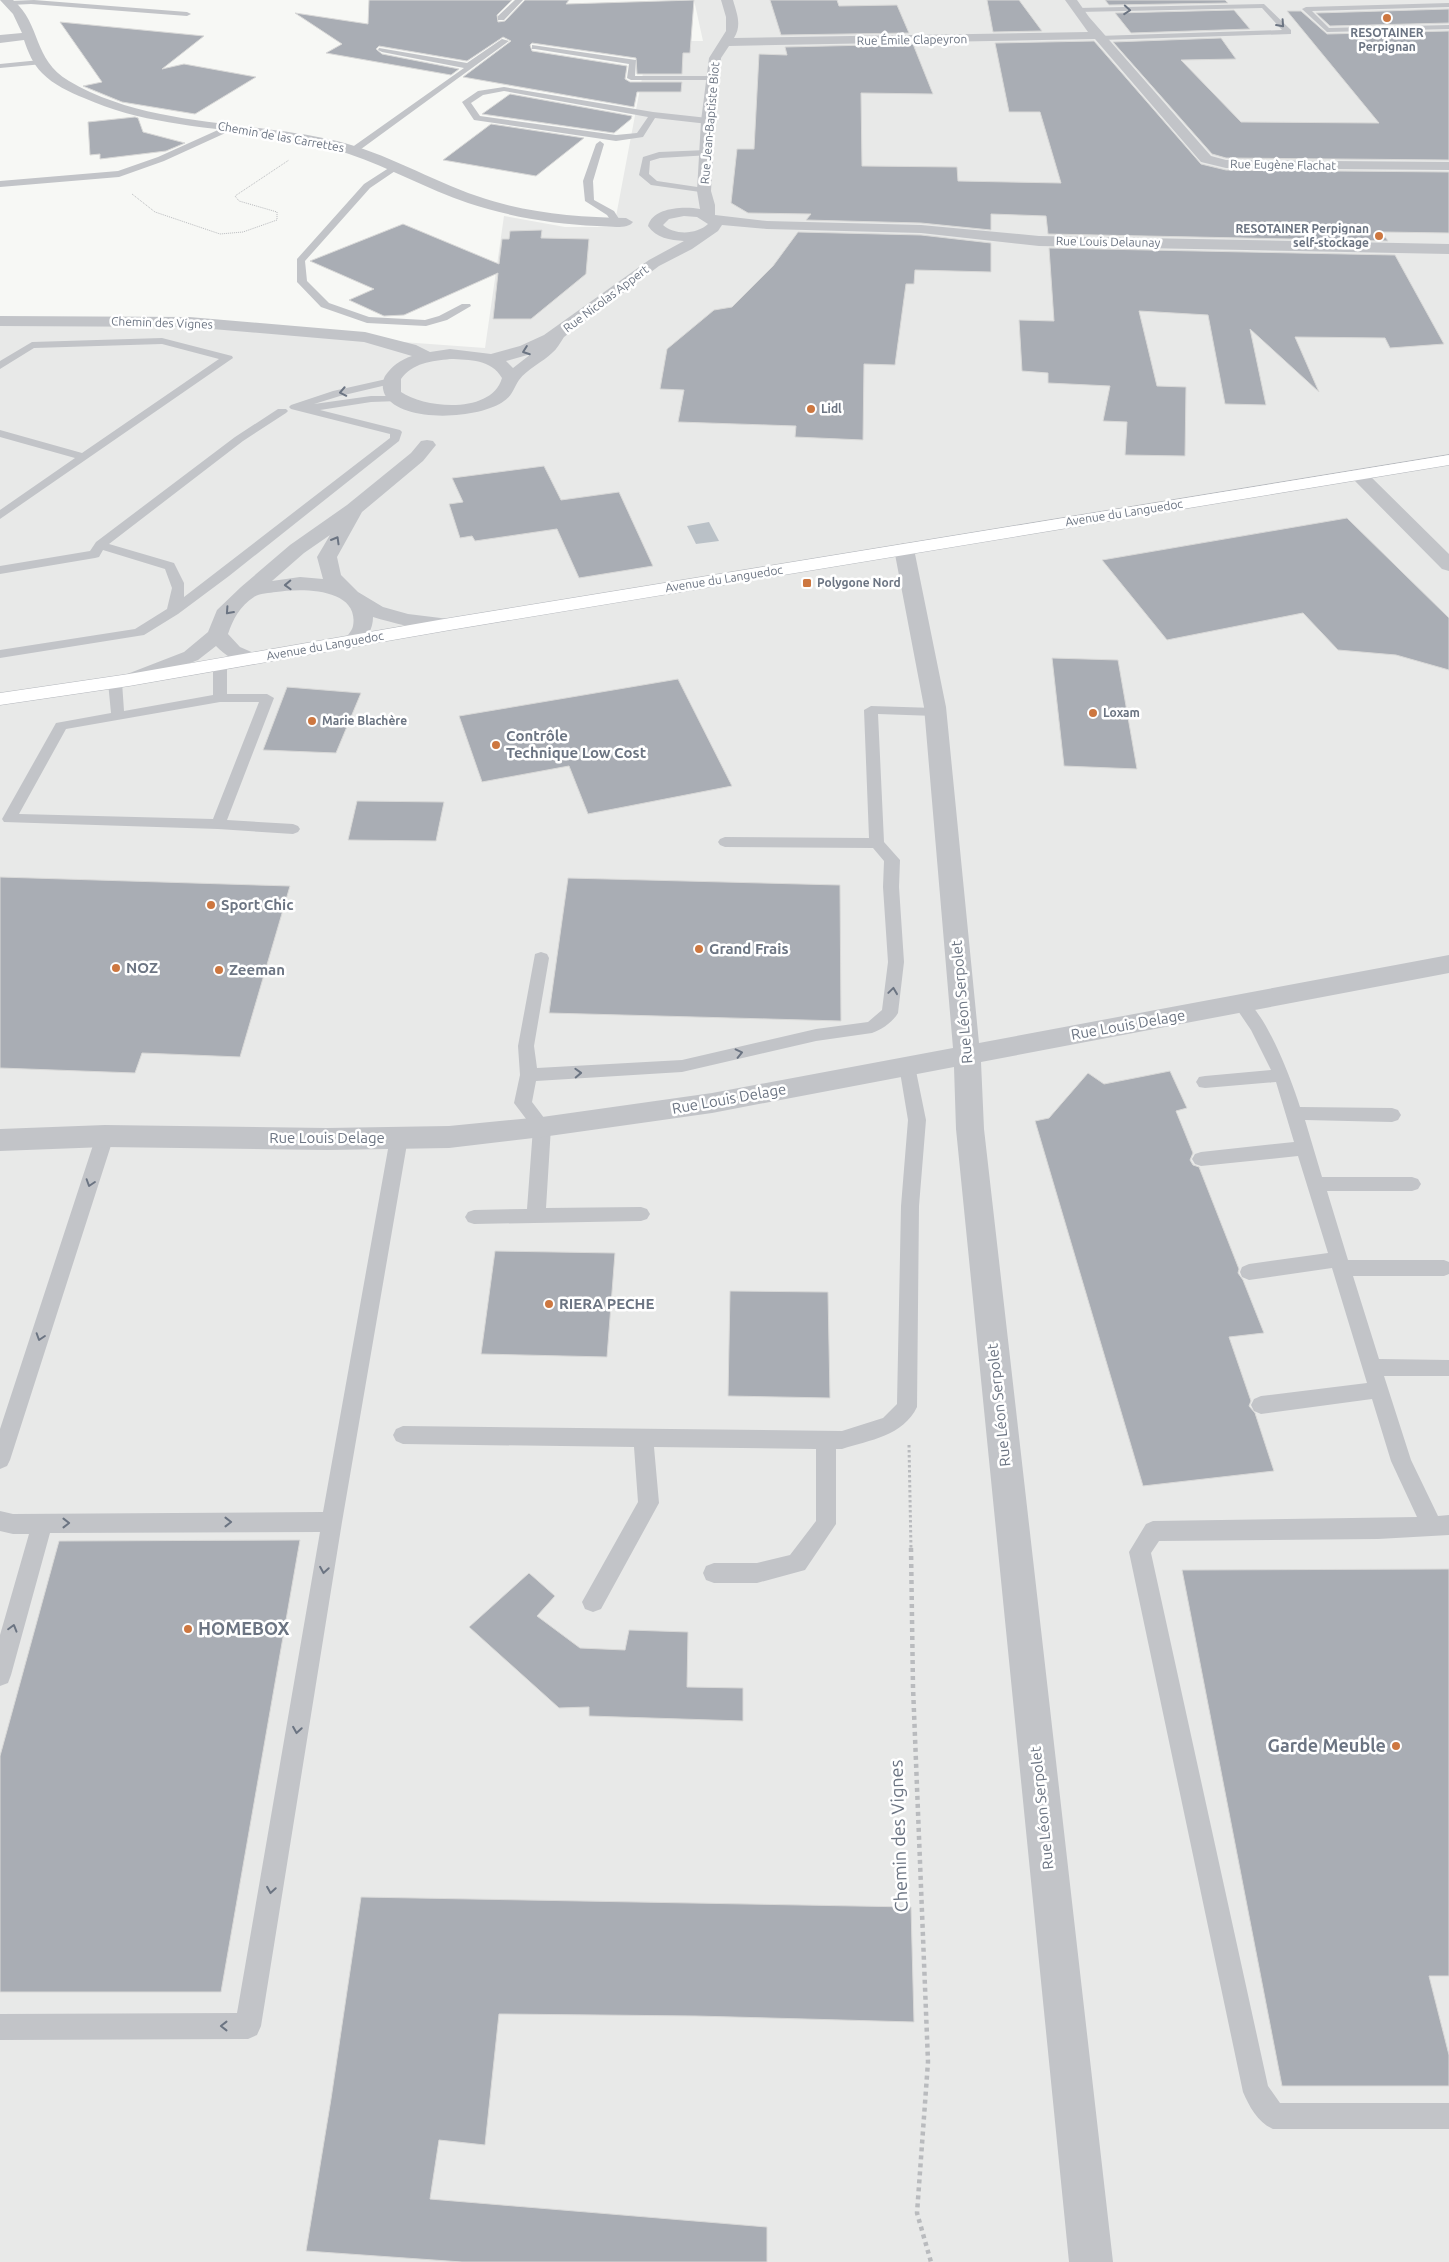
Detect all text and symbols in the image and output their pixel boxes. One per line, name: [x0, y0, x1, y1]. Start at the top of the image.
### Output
one-way arrow: [1123, 4, 1131, 15]
marker: RESOTAINER Perpignan: [1381, 12, 1393, 24]
one-way arrow: [1275, 19, 1284, 28]
place label: RESOTAINER Perpignan: [1350, 26, 1424, 53]
street label: Rue Émile Clapeyron: [857, 32, 967, 47]
street label: Rue Jean-Baptiste Biot: [698, 61, 721, 185]
street label: Chemin de las Carrettes: [217, 119, 345, 154]
street label: Rue Eugène Flachat: [1230, 157, 1336, 172]
place label: RESOTAINER Perpignan self-stockage: [1235, 222, 1369, 249]
marker: RESOTAINER Perpignan self-stockage: [1373, 230, 1385, 242]
street label: Rue Louis Delaunay: [1056, 234, 1161, 249]
street label: Rue Nicolas Appert: [561, 262, 651, 335]
street label: Chemin des Vignes: [111, 314, 213, 331]
one-way arrow: [522, 345, 531, 355]
one-way arrow: [339, 387, 348, 397]
place label: Lidl: [821, 402, 842, 415]
marker: Lidl: [805, 403, 817, 415]
street label: Avenue du Languedoc: [1064, 497, 1184, 528]
one-way arrow: [330, 537, 340, 546]
street label: Avenue du Languedoc: [664, 563, 784, 594]
place label: Polygone Nord: [817, 576, 901, 589]
marker: Polygone Nord: [801, 577, 813, 589]
one-way arrow: [283, 580, 291, 590]
one-way arrow: [225, 605, 234, 614]
street label: Avenue du Languedoc: [265, 629, 385, 662]
place label: Loxam: [1103, 706, 1140, 719]
marker: Loxam: [1087, 707, 1099, 719]
place label: Marie Blachère: [322, 714, 407, 727]
marker: Marie Blachère: [306, 715, 318, 727]
place label: Contrôle Technique Low Cost: [506, 727, 647, 761]
marker: Contrôle Technique Low Cost: [490, 739, 502, 751]
place label: Sport Chic: [221, 896, 294, 913]
marker: Sport Chic: [205, 899, 217, 911]
place label: Grand Frais: [709, 940, 788, 957]
street label: Rue Léon Serpolet: [948, 940, 975, 1064]
marker: Grand Frais: [693, 943, 705, 955]
place label: NOZ: [126, 959, 158, 976]
place label: Zeeman: [229, 961, 285, 978]
marker: NOZ: [110, 962, 122, 974]
marker: Zeeman: [213, 964, 225, 976]
one-way arrow: [887, 987, 897, 996]
street label: Rue Louis Delage: [1069, 1006, 1186, 1043]
one-way arrow: [734, 1048, 743, 1059]
one-way arrow: [574, 1068, 582, 1079]
street label: Rue Louis Delage: [670, 1080, 787, 1117]
street label: Rue Louis Delage: [269, 1129, 385, 1146]
one-way arrow: [85, 1178, 95, 1186]
place label: RIERA PECHE: [559, 1295, 654, 1312]
marker: RIERA PECHE: [543, 1298, 555, 1310]
one-way arrow: [35, 1333, 45, 1341]
street label: Rue Léon Serpolet: [984, 1343, 1013, 1468]
one-way arrow: [225, 1517, 233, 1527]
one-way arrow: [62, 1518, 70, 1529]
one-way arrow: [319, 1565, 329, 1574]
place label: HOMEBOX: [198, 1618, 289, 1638]
marker: HOMEBOX: [182, 1623, 194, 1635]
one-way arrow: [8, 1624, 18, 1632]
one-way arrow: [293, 1726, 303, 1734]
place label: Garde Meuble: [1268, 1735, 1386, 1755]
marker: Garde Meuble: [1390, 1740, 1402, 1752]
street label: Rue Léon Serpolet: [1027, 1746, 1056, 1871]
street label: Chemin des Vignes: [885, 1759, 911, 1913]
one-way arrow: [266, 1886, 276, 1895]
one-way arrow: [219, 2021, 227, 2031]

